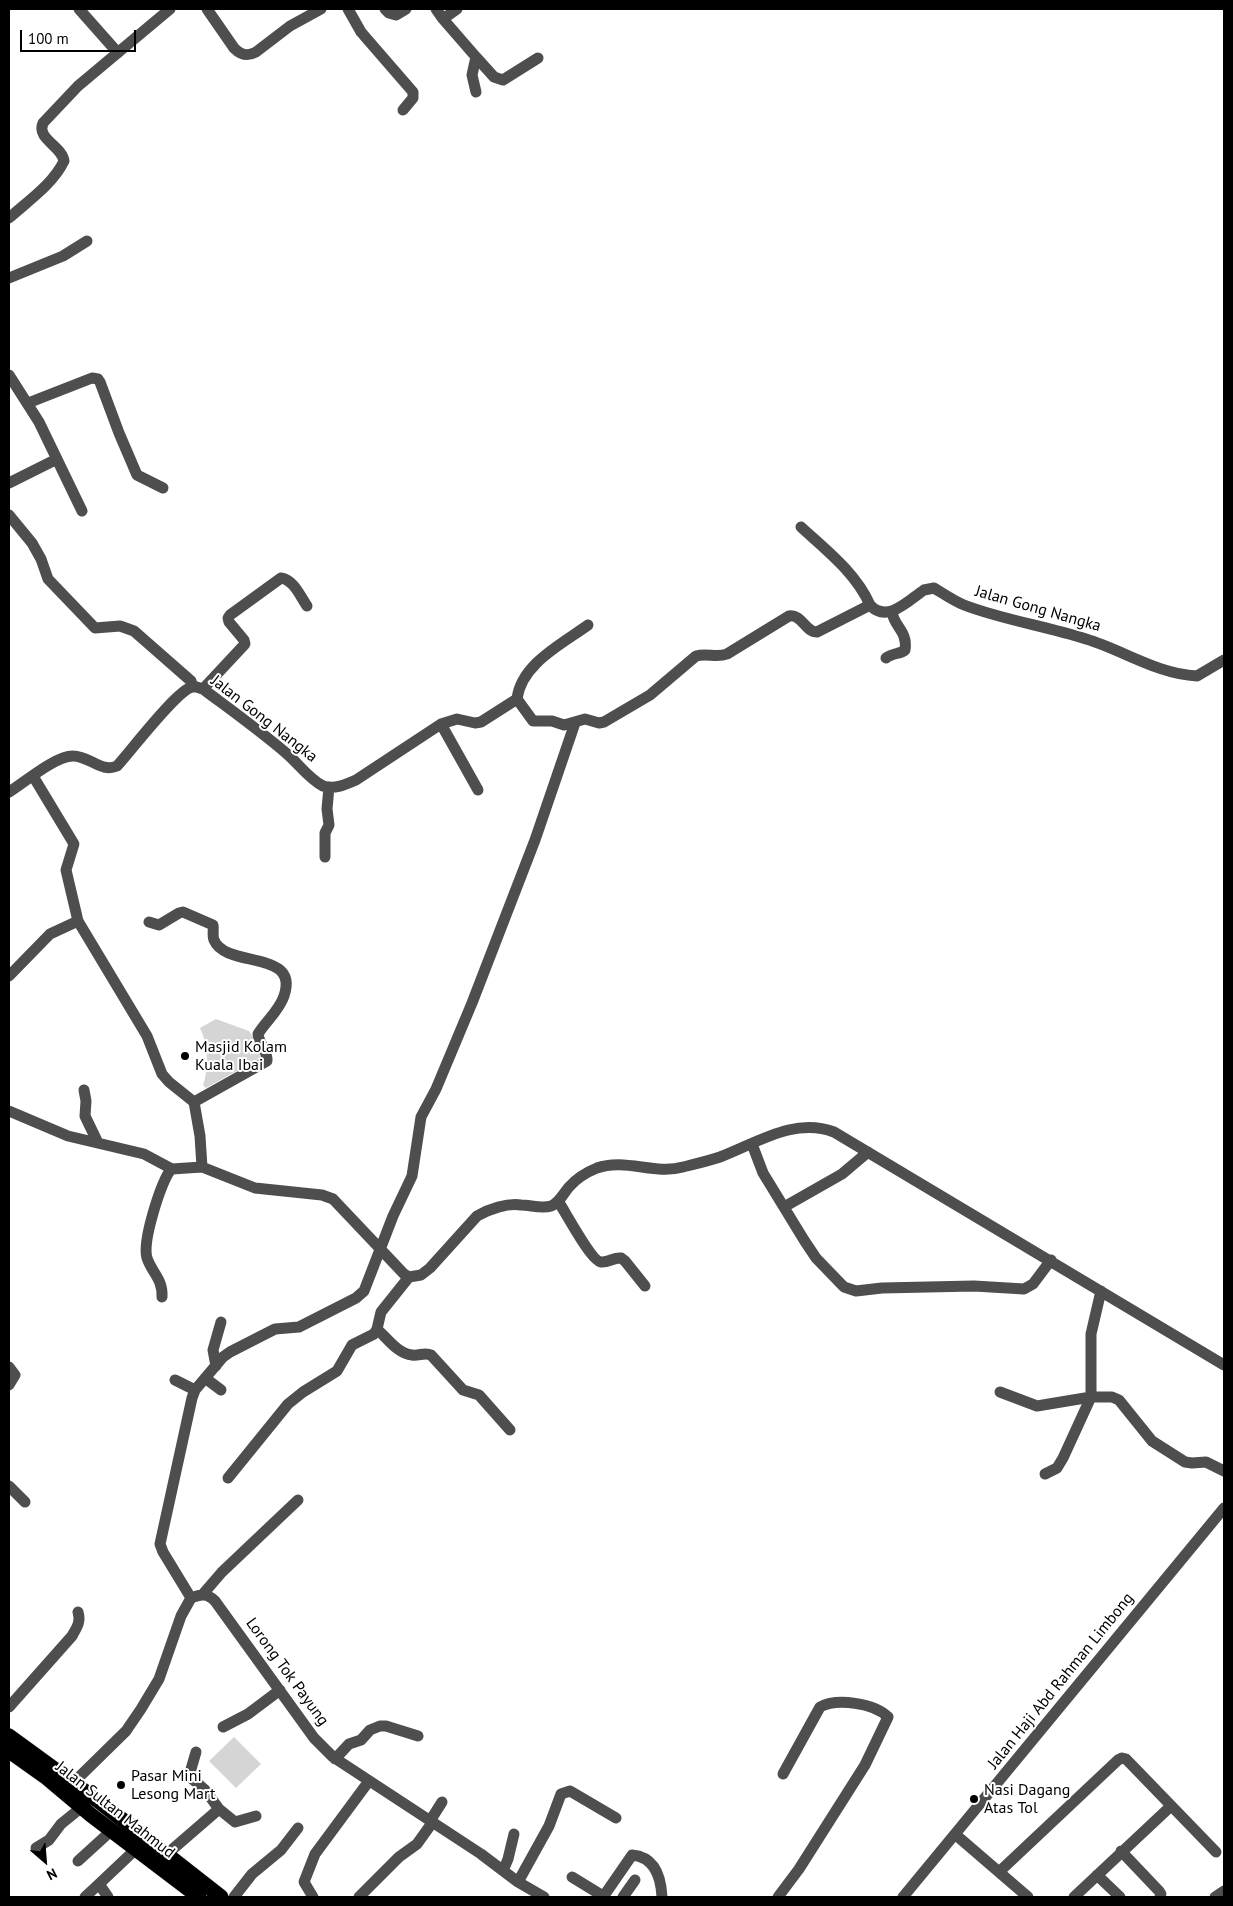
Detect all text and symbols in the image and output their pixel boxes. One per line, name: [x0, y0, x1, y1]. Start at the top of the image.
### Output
scale bar: [22, 20, 139, 52]
text: 100 m: [28, 29, 69, 48]
street label: Jalan Gong Nangka: [973, 582, 1103, 636]
street label: Jalan Gong Nangka: [207, 671, 321, 767]
place label: Masjid Kolam Kuala Ibai: [195, 1037, 287, 1075]
marker: Masjid Kolam Kuala Ibai: [179, 1050, 191, 1062]
street label: Jalan Haji Abd Rahman Limbong: [984, 1589, 1138, 1773]
street label: Lorong Tok Payung: [241, 1614, 333, 1730]
street label: Jalan Sultan Mahmud: [52, 1758, 178, 1862]
place label: Pasar Mini Lesong Mart: [131, 1766, 215, 1804]
marker: Pasar Mini Lesong Mart: [115, 1779, 127, 1791]
place label: Nasi Dagang Atas Tol: [984, 1780, 1070, 1818]
marker: Nasi Dagang Atas Tol: [968, 1793, 980, 1805]
north arrow: [20, 1836, 70, 1886]
text: N: [44, 1864, 60, 1884]

